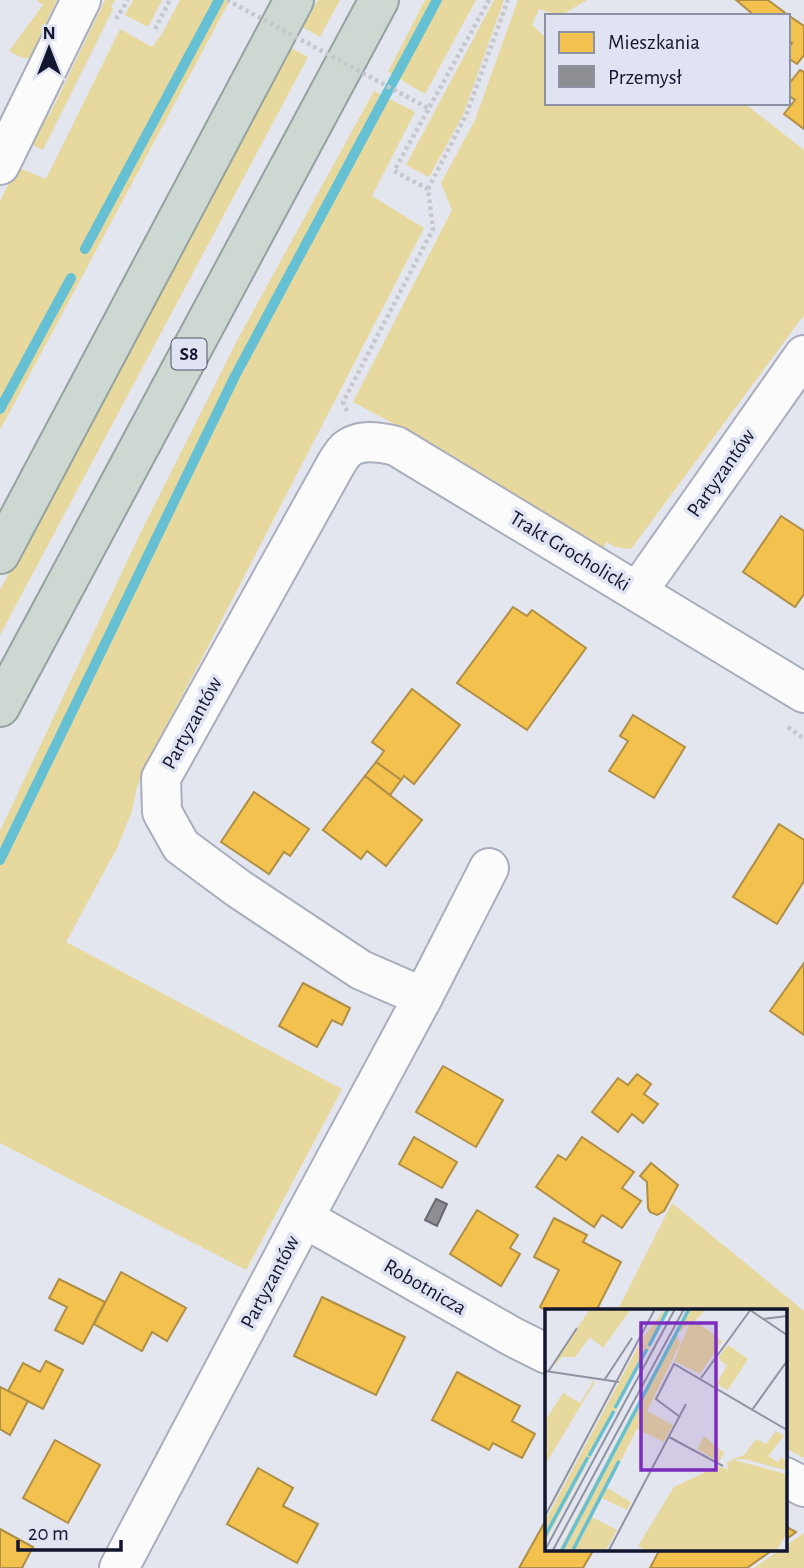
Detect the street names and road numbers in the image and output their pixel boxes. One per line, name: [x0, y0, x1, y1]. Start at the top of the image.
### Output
road number: S8: [172, 338, 206, 370]
street label: Partyzantów: [683, 425, 759, 521]
street label: Trakt Grocholicki: [506, 507, 634, 595]
street label: Partyzantów: [158, 673, 226, 773]
street label: Partyzantów: [237, 1232, 303, 1332]
street label: Robotnicza: [380, 1255, 470, 1319]

